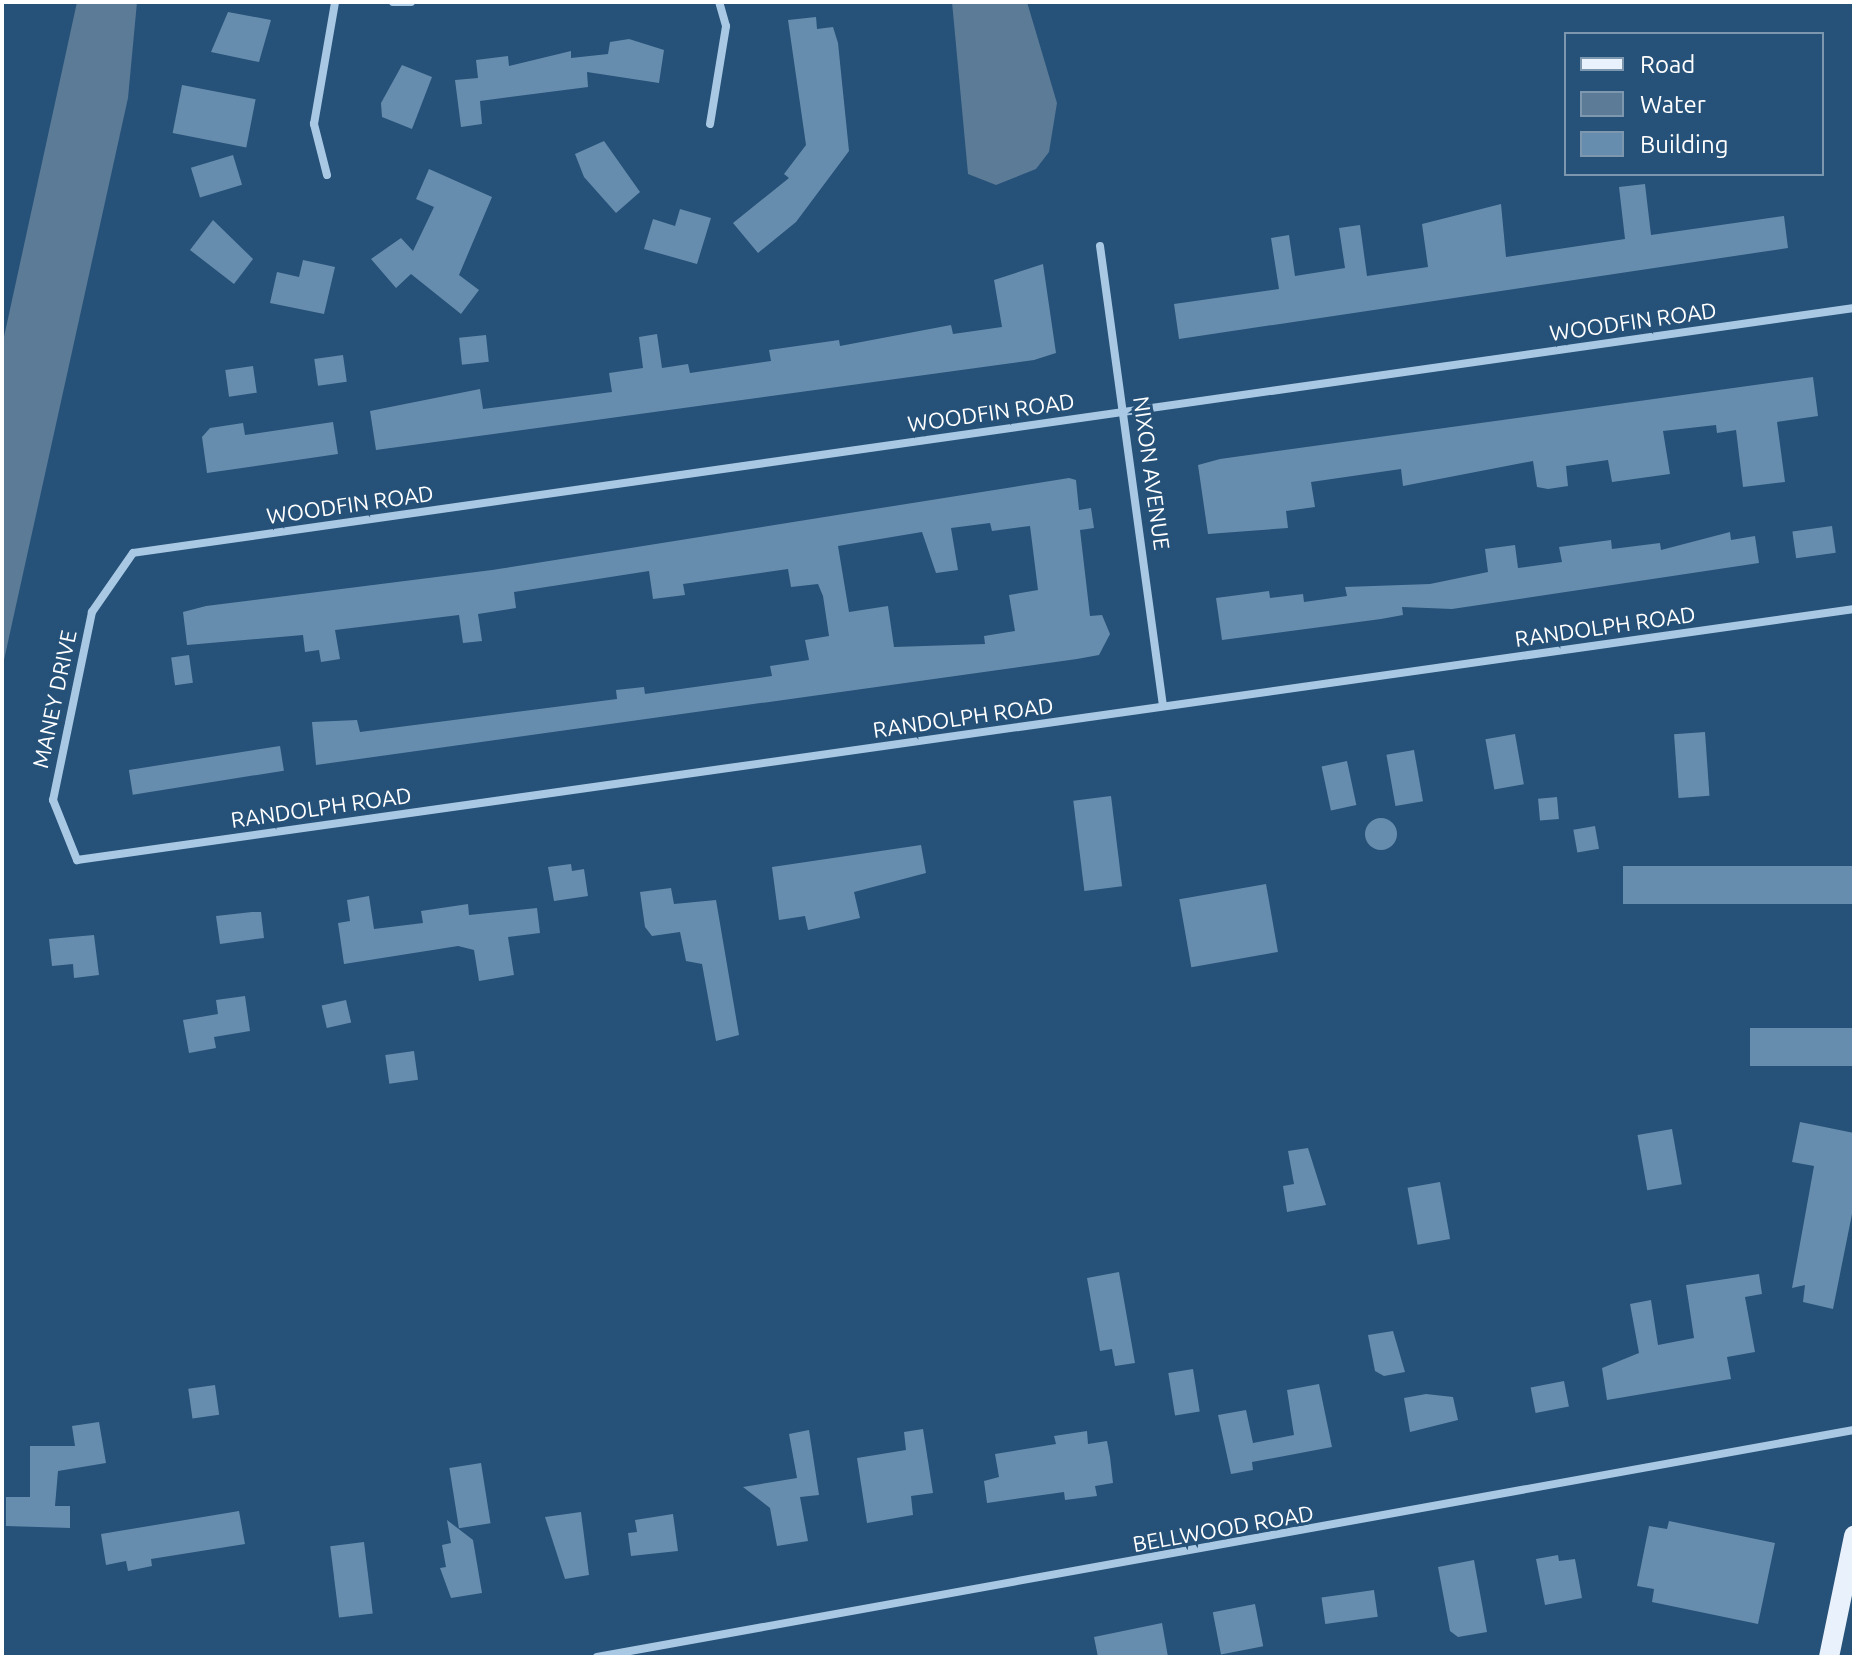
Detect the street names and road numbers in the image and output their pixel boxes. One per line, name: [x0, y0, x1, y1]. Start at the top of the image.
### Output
street label: WOODFIN ROAD: [1548, 296, 1718, 346]
street label: WOODFIN ROAD: [906, 387, 1076, 437]
street label: NIXON AVENUE: [1128, 394, 1176, 552]
street label: WOODFIN ROAD: [265, 479, 435, 529]
street label: RANDOLPH ROAD: [1513, 600, 1697, 652]
street label: MANEY DRIVE: [26, 628, 82, 770]
street label: RANDOLPH ROAD: [871, 691, 1055, 743]
street label: RANDOLPH ROAD: [229, 781, 413, 833]
street label: BELLWOOD ROAD: [1130, 1499, 1316, 1557]

